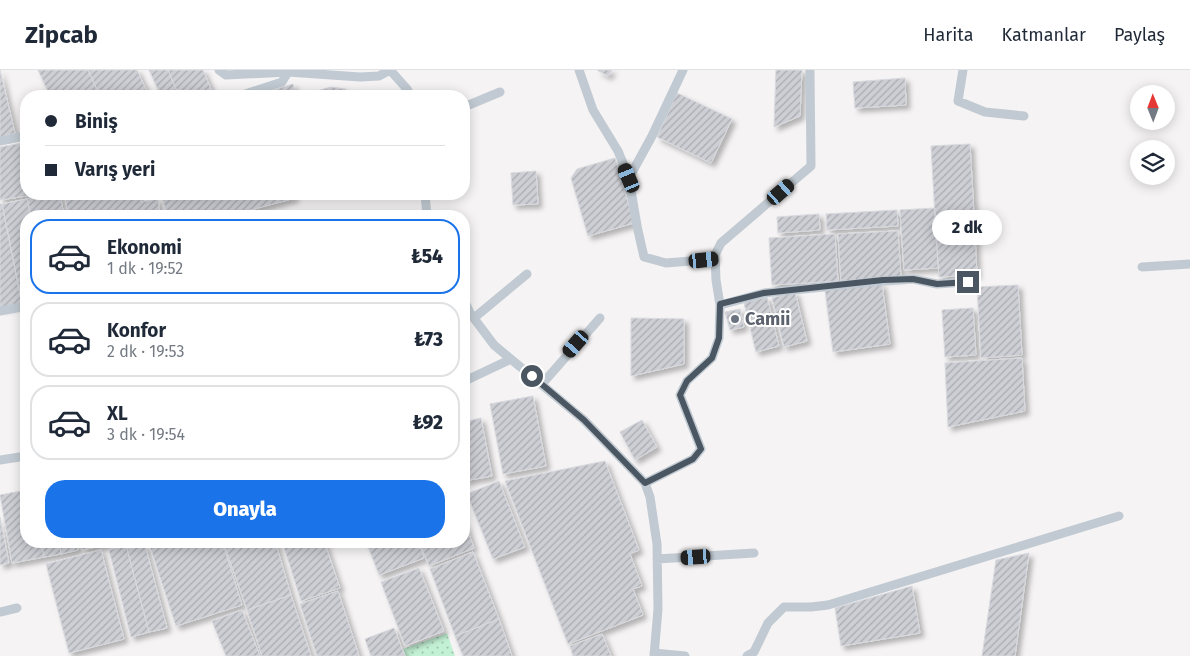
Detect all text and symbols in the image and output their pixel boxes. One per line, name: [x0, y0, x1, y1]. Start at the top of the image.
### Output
text: Zipcab: [25, 21, 98, 49]
text: Harita: [923, 24, 973, 46]
text: Katmanlar: [1001, 24, 1086, 46]
text: Paylaş: [1114, 24, 1165, 46]
north arrow: [1130, 85, 1175, 130]
map controls: [1130, 85, 1175, 185]
text: Biniş: [75, 110, 118, 133]
button: layers: [1130, 140, 1175, 185]
text: Varış yeri: [75, 158, 155, 181]
car: [616, 161, 641, 195]
car: [764, 176, 797, 208]
callout: 2 dk: [933, 210, 1003, 244]
text: 2 dk: [952, 218, 982, 237]
icon: car: [47, 234, 92, 279]
text: Ekonomi: [107, 236, 182, 259]
text: ₺54: [411, 245, 443, 268]
car: [688, 251, 719, 269]
text: 1 dk · 19:52: [107, 259, 183, 278]
route end: [957, 271, 979, 293]
place label: Camii: [745, 308, 790, 330]
marker: Camii: [729, 313, 741, 325]
icon: car: [47, 317, 92, 362]
text: Konfor: [107, 319, 166, 342]
text: ₺73: [414, 328, 443, 351]
car: [560, 328, 591, 360]
text: 2 dk · 19:53: [107, 342, 184, 361]
route start: [521, 365, 543, 387]
icon: car: [47, 400, 92, 445]
text: XL: [107, 402, 128, 425]
text: ₺92: [412, 411, 443, 434]
text: 3 dk · 19:54: [107, 425, 185, 444]
button: Onayla: [45, 480, 445, 538]
car: [680, 548, 711, 566]

